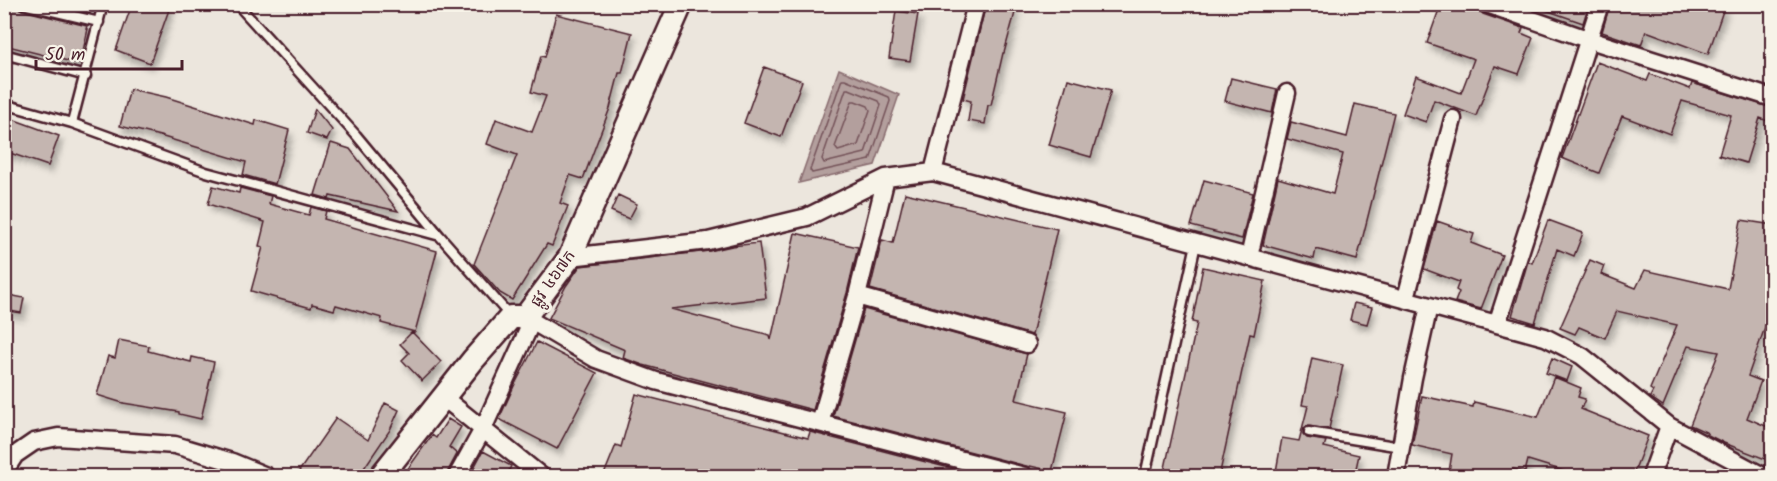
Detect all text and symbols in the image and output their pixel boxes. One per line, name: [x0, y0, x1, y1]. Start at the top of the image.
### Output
scale bar: [36, 33, 182, 71]
text: 50 m: [45, 41, 85, 70]
street label: ផ្លូវ ៤៦៧ក: [524, 245, 583, 313]

